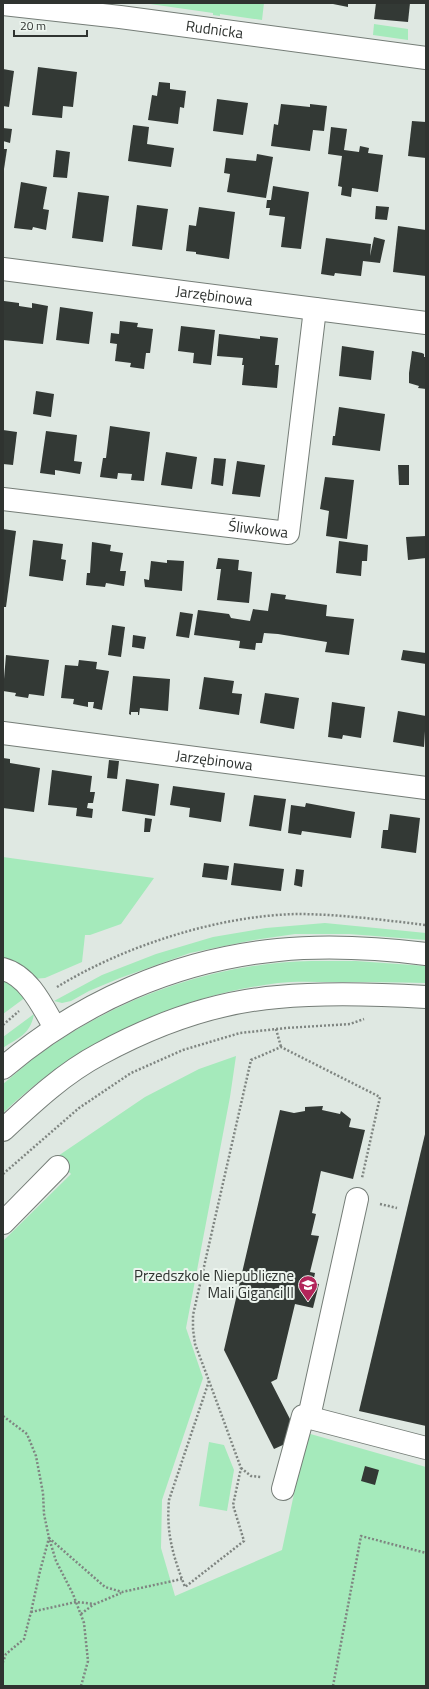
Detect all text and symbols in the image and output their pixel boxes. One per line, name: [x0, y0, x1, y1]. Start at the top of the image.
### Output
scale bar: [14, 12, 87, 38]
street label: Rudnicka: [184, 14, 245, 44]
text: 20 m: [20, 16, 46, 35]
street label: Jarzębinowa: [174, 279, 255, 312]
street label: Śliwkowa: [227, 514, 290, 544]
street label: Jarzębinowa: [174, 744, 255, 776]
place label: Przedszkole Niepubliczne Mali Giganci II: [134, 1264, 294, 1304]
school or university icon: Przedszkole Niepubliczne Mali Giganci II: [297, 1274, 319, 1302]

